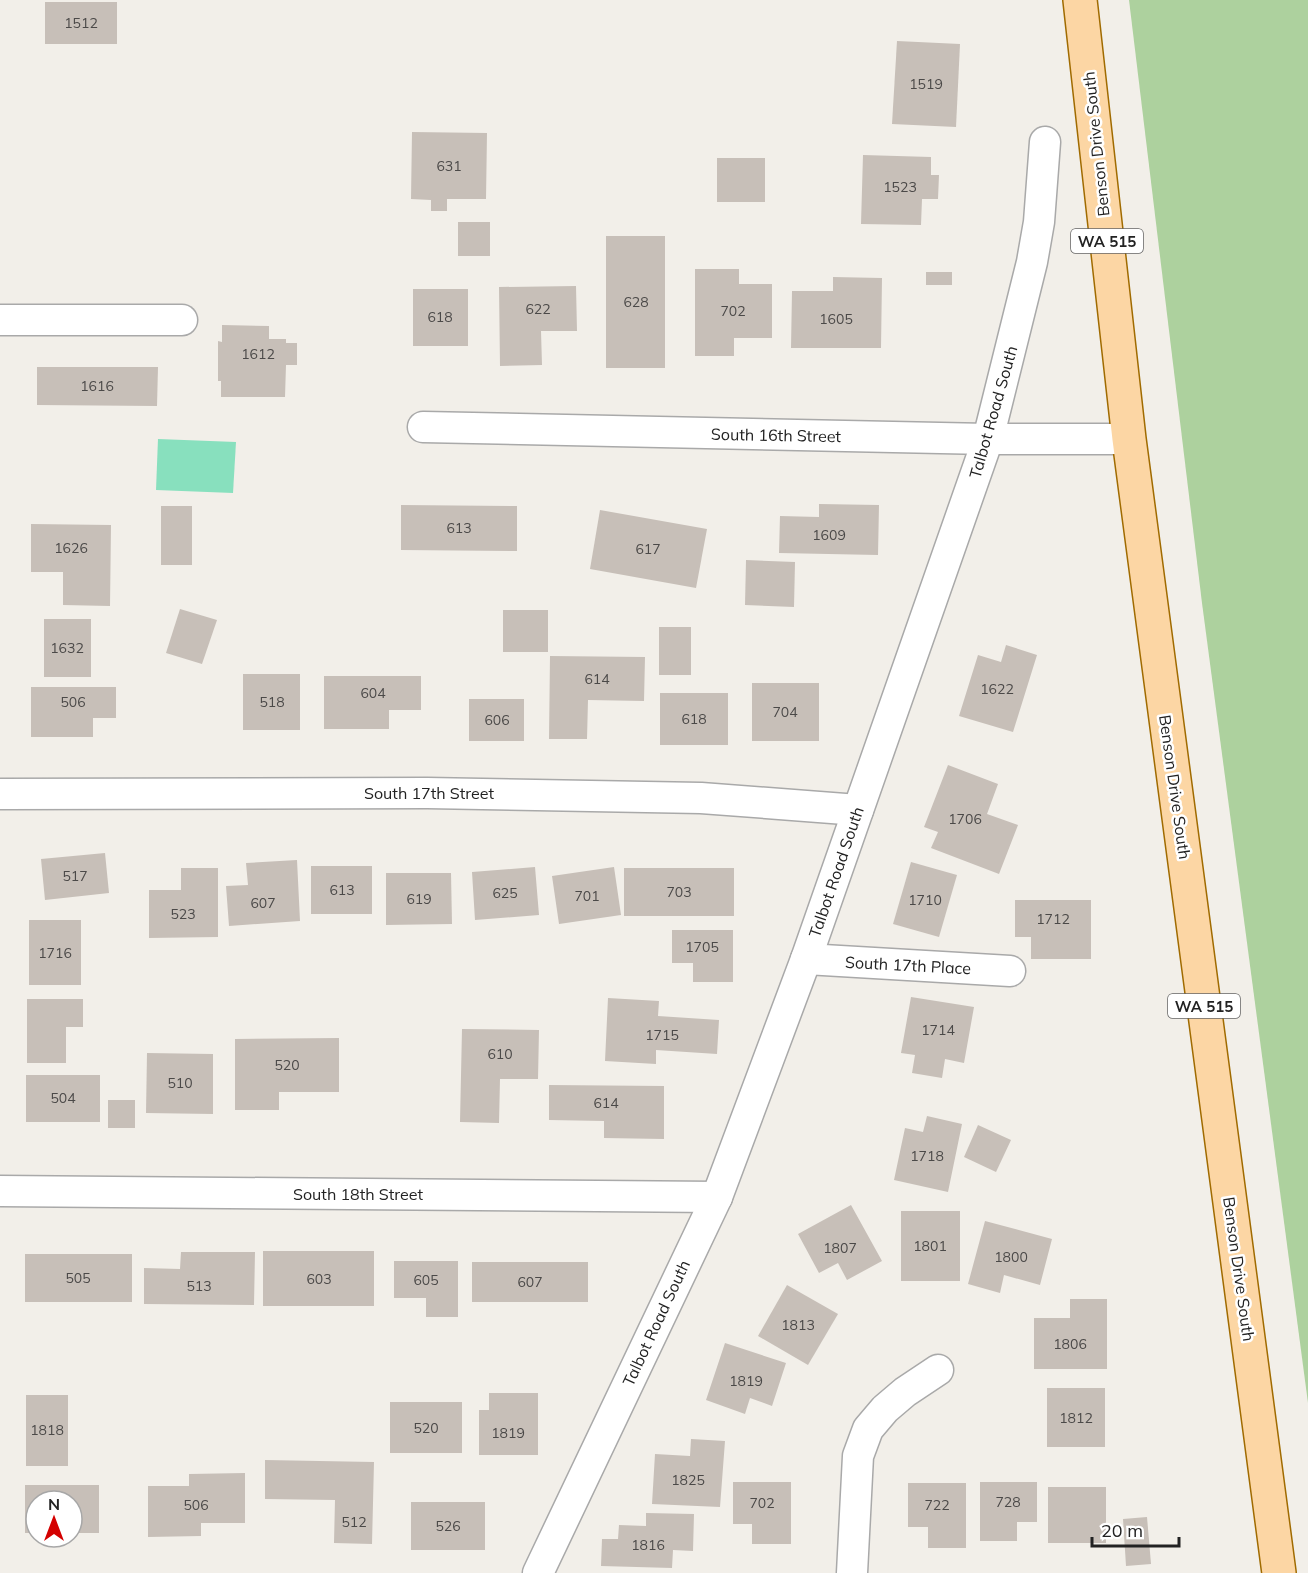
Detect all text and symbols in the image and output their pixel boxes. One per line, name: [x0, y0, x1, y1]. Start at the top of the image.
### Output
house number: 1512: [64, 14, 98, 32]
street label: Benson Drive South: [1078, 70, 1114, 218]
house number: 1519: [909, 75, 943, 93]
house number: 631: [436, 157, 462, 175]
house number: 1523: [883, 178, 917, 196]
road number: WA 515: [1071, 229, 1143, 253]
house number: 628: [623, 293, 649, 311]
house number: 622: [525, 300, 551, 318]
house number: 702: [720, 302, 746, 320]
house number: 618: [427, 308, 453, 326]
house number: 1605: [819, 310, 853, 328]
street label: Talbot Road South: [965, 343, 1021, 481]
house number: 1612: [241, 345, 275, 363]
house number: 1616: [80, 377, 114, 395]
street label: South 16th Street: [711, 424, 842, 446]
house number: 613: [446, 519, 472, 537]
house number: 1609: [812, 526, 846, 544]
house number: 1626: [54, 539, 88, 557]
house number: 617: [635, 540, 661, 558]
house number: 1632: [50, 639, 84, 657]
house number: 614: [584, 670, 610, 688]
house number: 1622: [980, 680, 1014, 698]
house number: 604: [360, 684, 386, 702]
house number: 506: [60, 693, 86, 711]
house number: 518: [259, 693, 285, 711]
house number: 704: [772, 703, 798, 721]
house number: 618: [681, 710, 707, 728]
house number: 606: [484, 711, 510, 729]
street label: Benson Drive South: [1155, 713, 1195, 861]
street label: South 17th Street: [364, 783, 494, 803]
street label: Talbot Road South: [804, 804, 868, 940]
house number: 1706: [948, 810, 982, 828]
house number: 517: [62, 867, 88, 885]
house number: 613: [329, 881, 355, 899]
house number: 703: [666, 883, 692, 901]
house number: 625: [492, 884, 518, 902]
house number: 701: [574, 887, 600, 905]
house number: 619: [406, 890, 432, 908]
house number: 1710: [908, 891, 942, 909]
house number: 607: [250, 894, 276, 912]
house number: 523: [170, 905, 196, 923]
house number: 1712: [1036, 910, 1070, 928]
house number: 1705: [685, 938, 719, 956]
house number: 1716: [38, 944, 72, 962]
street label: South 17th Place: [844, 952, 972, 978]
road number: WA 515: [1168, 994, 1240, 1018]
house number: 1714: [921, 1021, 955, 1039]
house number: 1715: [645, 1026, 679, 1044]
house number: 610: [487, 1045, 513, 1063]
house number: 520: [274, 1056, 300, 1074]
house number: 510: [167, 1074, 193, 1092]
house number: 504: [50, 1089, 76, 1107]
house number: 614: [593, 1094, 619, 1112]
house number: 1718: [910, 1147, 944, 1165]
street label: South 18th Street: [293, 1184, 423, 1204]
street label: Benson Drive South: [1219, 1195, 1259, 1343]
house number: 1801: [913, 1237, 947, 1255]
house number: 1807: [823, 1239, 857, 1257]
house number: 1800: [994, 1248, 1028, 1266]
street label: Talbot Road South: [618, 1257, 694, 1389]
house number: 505: [65, 1269, 91, 1287]
house number: 603: [306, 1270, 332, 1288]
house number: 605: [413, 1271, 439, 1289]
house number: 607: [517, 1273, 543, 1291]
house number: 513: [186, 1277, 212, 1295]
house number: 1813: [781, 1316, 815, 1334]
house number: 1806: [1053, 1335, 1087, 1353]
house number: 1819: [729, 1372, 763, 1390]
house number: 1812: [1059, 1409, 1093, 1427]
house number: 520: [413, 1419, 439, 1437]
house number: 1818: [30, 1421, 64, 1439]
house number: 1819: [491, 1424, 525, 1442]
house number: 1825: [671, 1471, 705, 1489]
north arrow: [24, 1489, 84, 1549]
house number: 728: [995, 1493, 1021, 1511]
text: N: [48, 1494, 60, 1514]
house number: 702: [749, 1494, 775, 1512]
house number: 506: [183, 1496, 209, 1514]
house number: 722: [924, 1496, 950, 1514]
scale bar: [1092, 1510, 1179, 1548]
house number: 512: [341, 1513, 367, 1531]
house number: 526: [435, 1517, 461, 1535]
text: 20 m: [1101, 1519, 1143, 1542]
house number: 1816: [631, 1536, 665, 1554]

